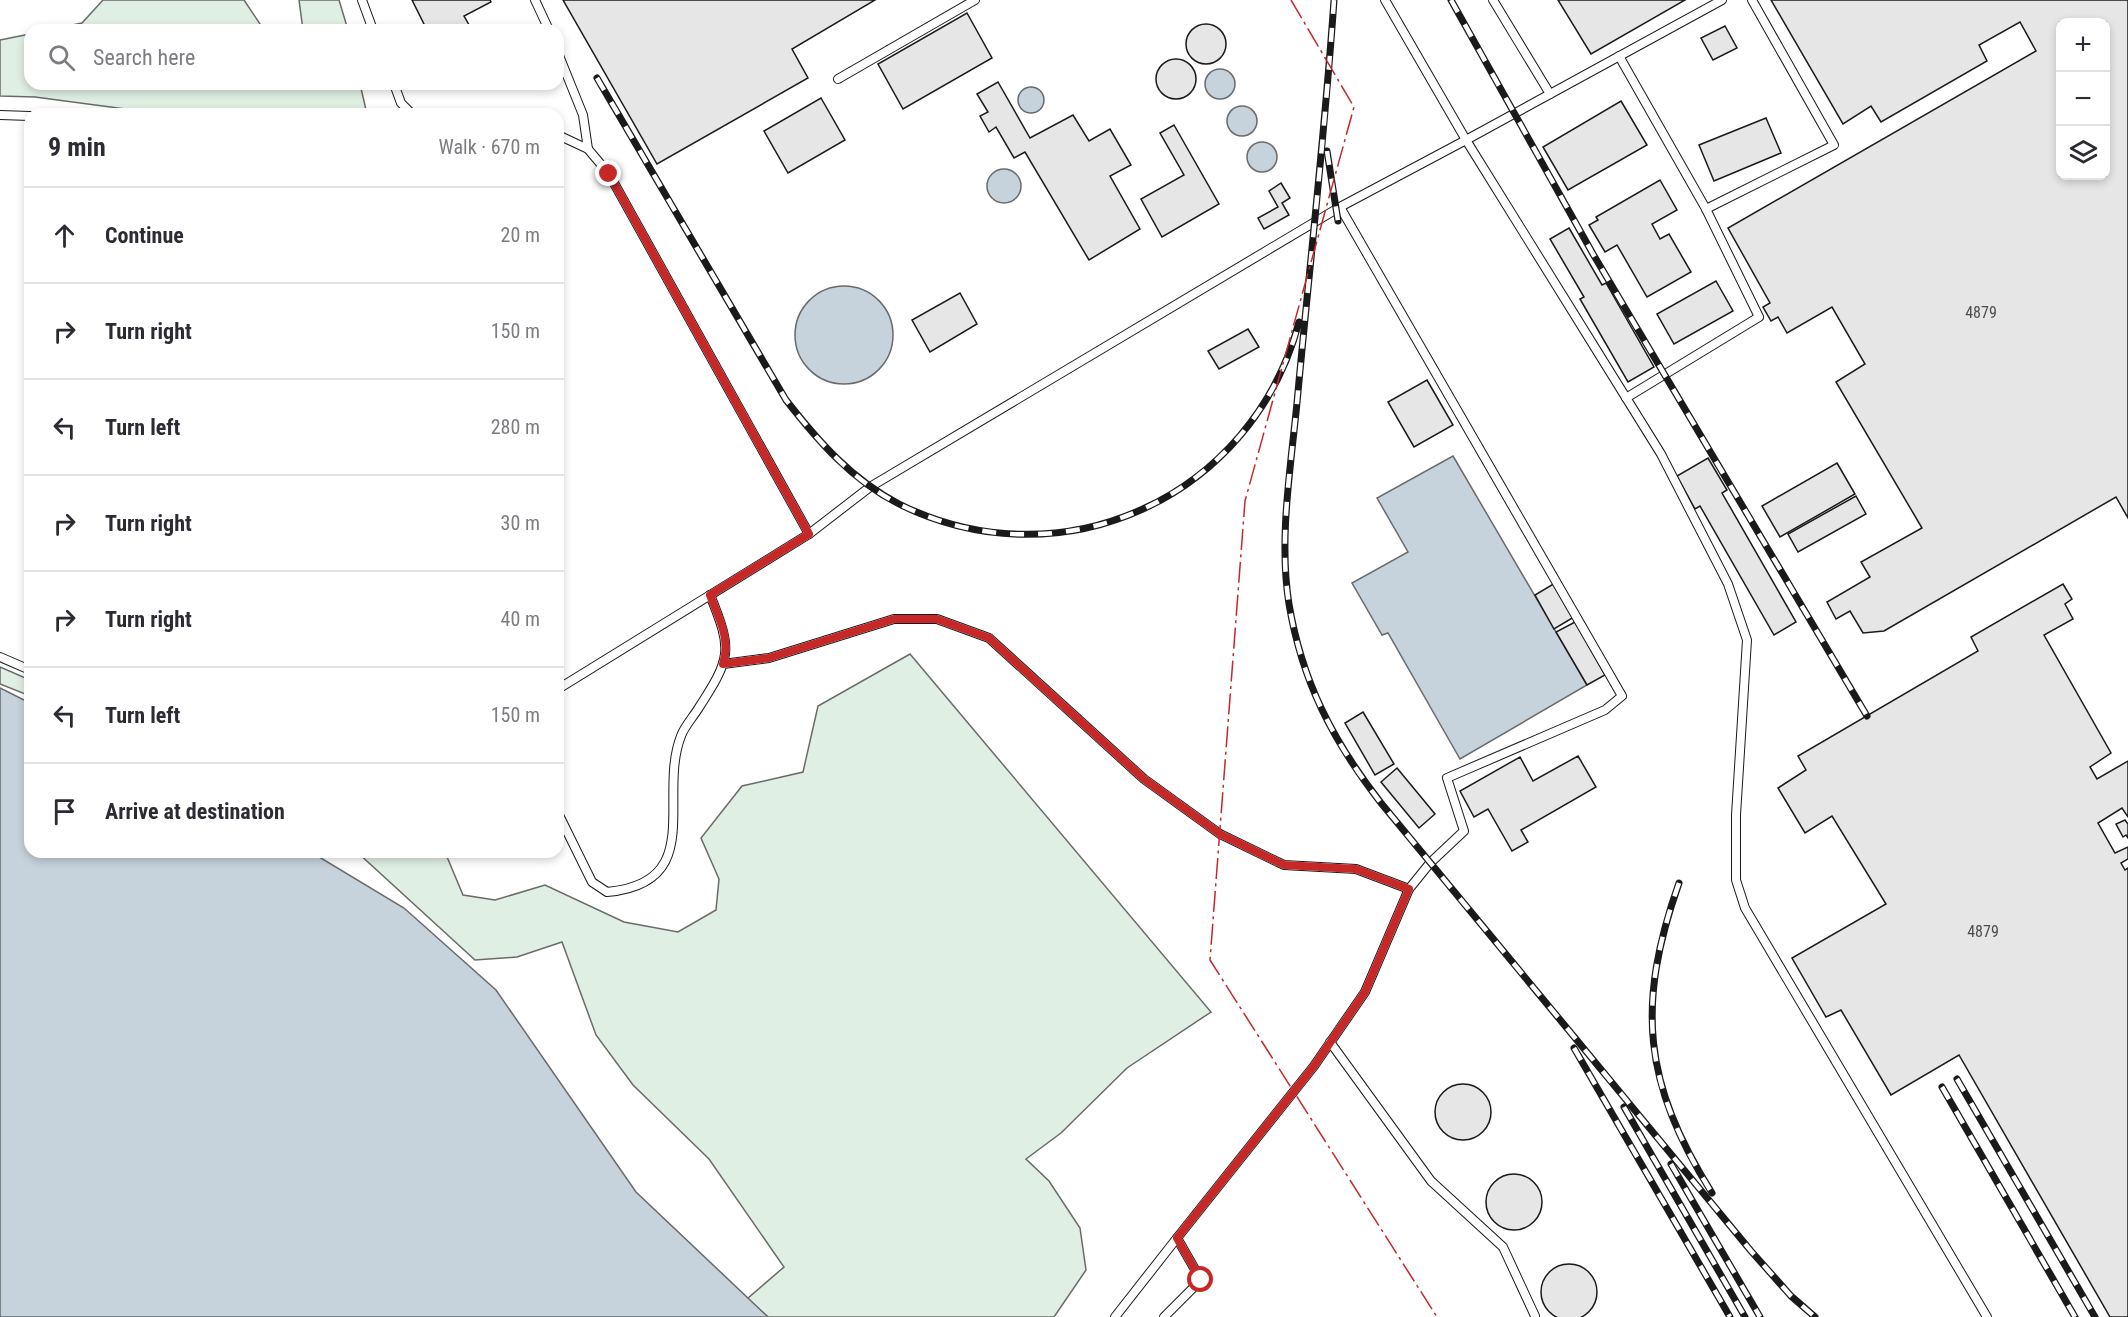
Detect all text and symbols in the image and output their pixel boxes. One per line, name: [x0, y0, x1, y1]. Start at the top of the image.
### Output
map controls: [2056, 18, 2110, 180]
button: +: [2056, 18, 2110, 72]
search box: [24, 24, 564, 90]
icon: search: [45, 41, 78, 74]
text: Search here: [93, 45, 195, 70]
button: −: [2056, 72, 2110, 126]
button: layers: [2056, 126, 2110, 180]
text: 9 min: [48, 132, 106, 162]
text: Walk · 670 m: [439, 135, 540, 159]
route end: [595, 160, 621, 186]
icon: ahead: [48, 219, 81, 252]
text: Continue: [105, 223, 184, 248]
text: 20 m: [501, 223, 540, 247]
house number: 4879: [1965, 303, 1997, 322]
icon: right: [48, 315, 81, 348]
text: Turn right: [105, 319, 192, 344]
text: 150 m: [491, 319, 540, 343]
icon: left: [48, 411, 81, 444]
text: Turn left: [105, 415, 180, 440]
text: 280 m: [491, 415, 540, 439]
icon: right: [48, 507, 81, 540]
text: Turn right: [105, 511, 192, 536]
text: 30 m: [501, 511, 540, 535]
icon: right: [48, 603, 81, 636]
text: Turn right: [105, 607, 192, 632]
text: 40 m: [501, 607, 540, 631]
icon: left: [48, 699, 81, 732]
text: Turn left: [105, 703, 180, 728]
text: 150 m: [491, 703, 540, 727]
icon: arrive: [48, 795, 81, 828]
text: Arrive at destination: [105, 799, 285, 824]
house number: 4879: [1967, 922, 1999, 941]
route start: [1187, 1266, 1213, 1292]

